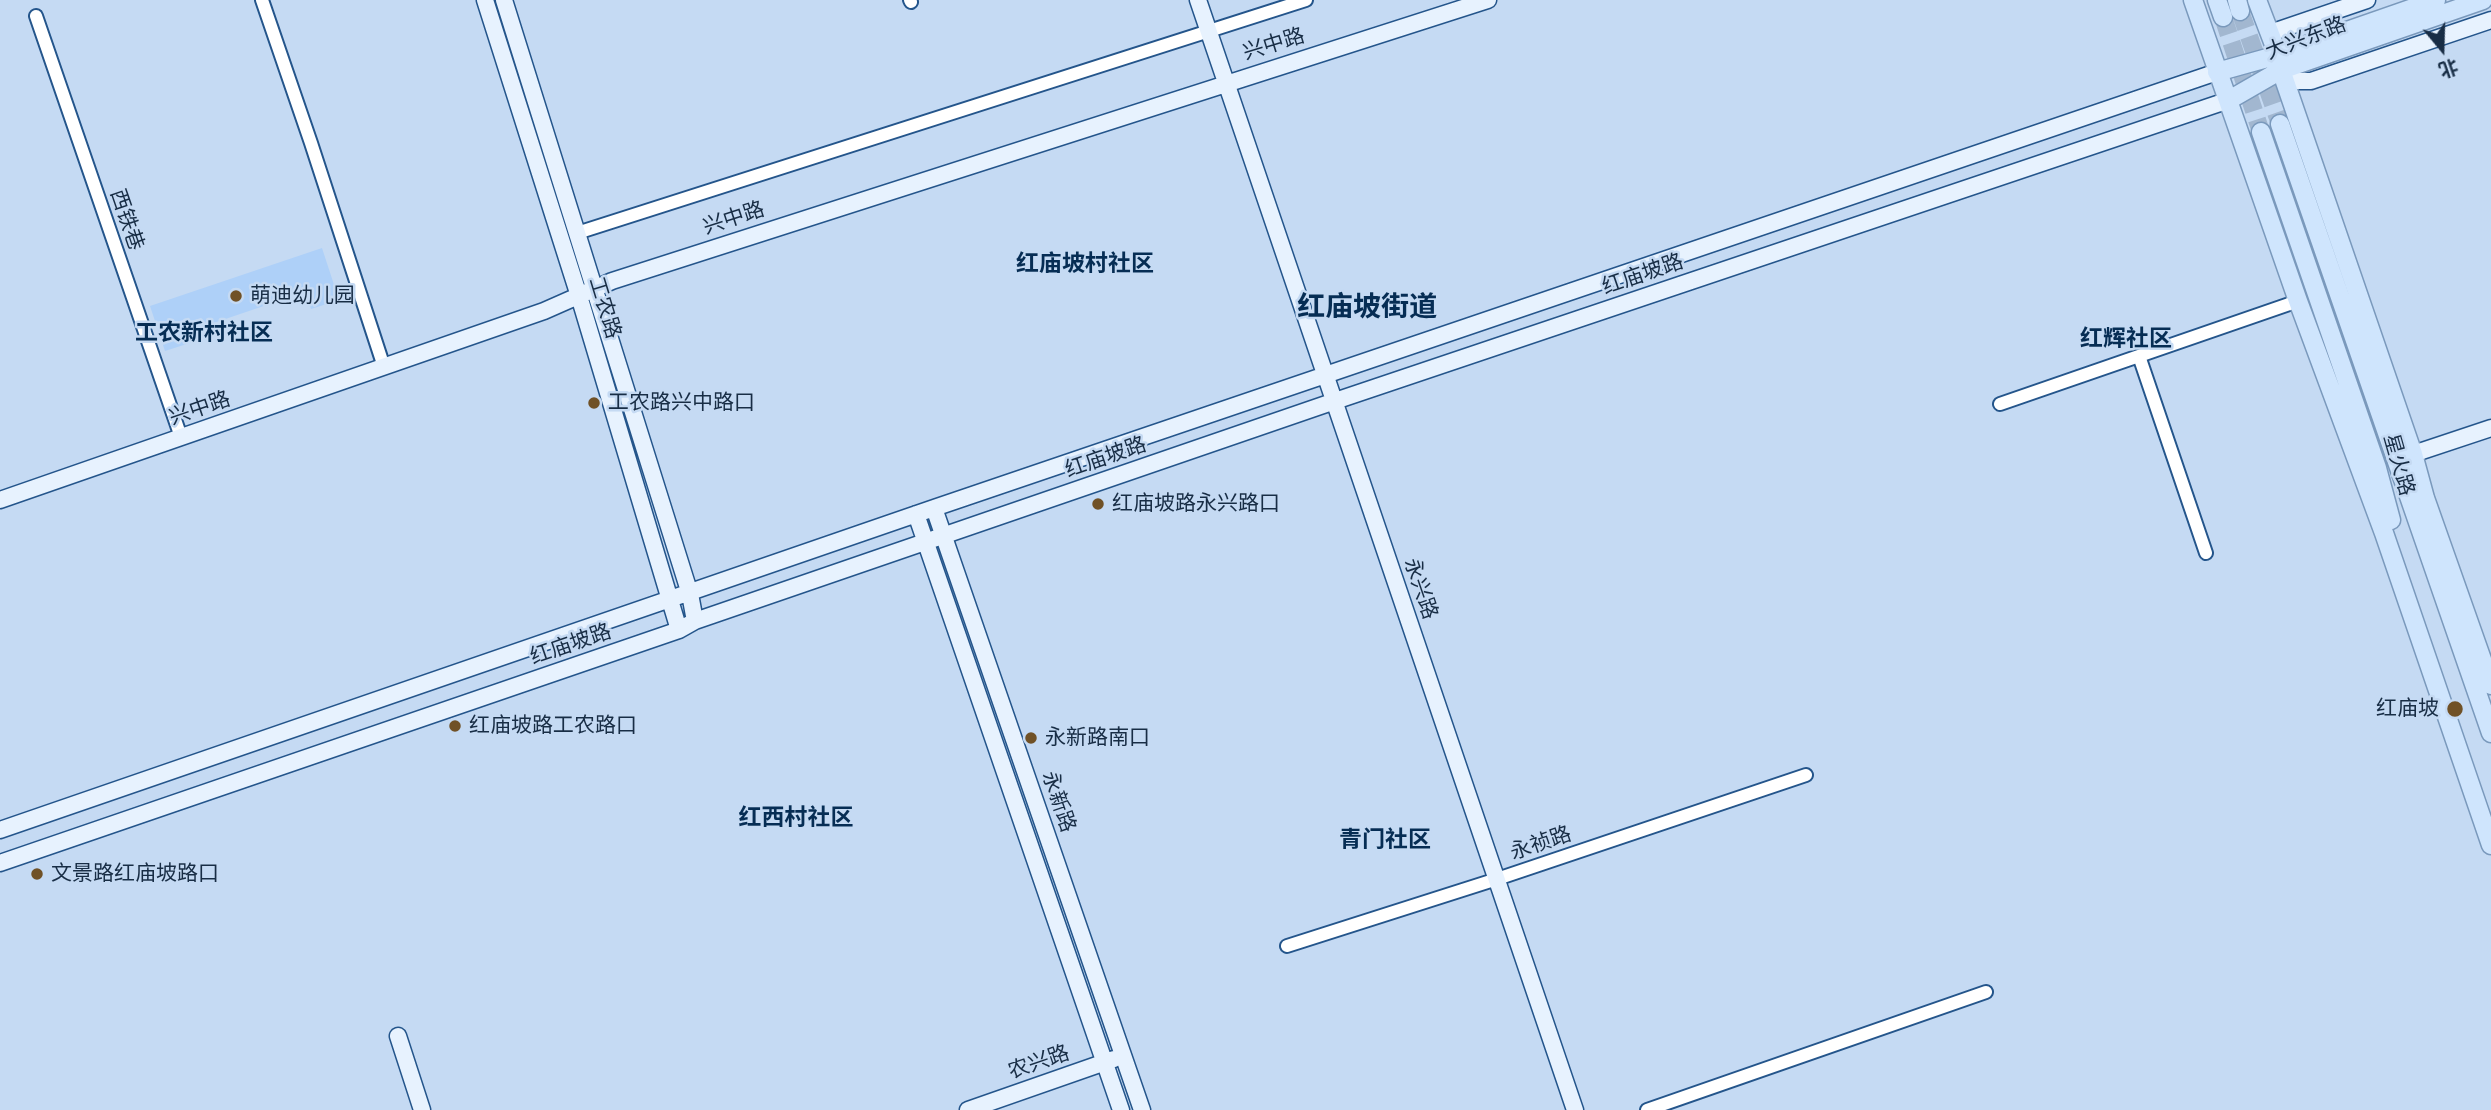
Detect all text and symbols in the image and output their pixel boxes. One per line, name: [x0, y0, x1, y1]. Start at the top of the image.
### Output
street label: 大兴东路: [2262, 12, 2350, 66]
north arrow: [2407, 14, 2477, 84]
street label: 兴中路: [1240, 24, 1308, 66]
text: 北: [2436, 53, 2462, 84]
street label: 西铁巷: [104, 186, 148, 254]
street label: 兴中路: [700, 197, 768, 241]
street label: 红庙坡路: [1599, 249, 1687, 301]
district label: 红庙坡村社区: [1016, 251, 1154, 279]
street label: 工农路: [583, 274, 625, 342]
place label: 萌迪幼儿园: [250, 283, 355, 309]
marker: 萌迪幼儿园: [228, 288, 244, 304]
district label: 红庙坡街道: [1297, 291, 1437, 325]
district label: 工农新村社区: [135, 320, 273, 348]
district label: 红辉社区: [2080, 326, 2172, 354]
street label: 兴中路: [166, 387, 234, 431]
place label: 工农路兴中路口: [608, 390, 755, 416]
marker: 工农路兴中路口: [586, 395, 602, 411]
street label: 星火路: [2377, 431, 2419, 499]
street label: 红庙坡路: [1062, 432, 1150, 484]
place label: 红庙坡路永兴路口: [1112, 491, 1280, 517]
marker: 红庙坡路永兴路口: [1090, 496, 1106, 512]
street label: 永兴路: [1398, 555, 1442, 623]
street label: 红庙坡路: [527, 619, 615, 671]
place label: 红庙坡: [2376, 696, 2439, 722]
marker: 红庙坡: [2445, 699, 2465, 719]
place label: 红庙坡路工农路口: [469, 713, 637, 739]
marker: 红庙坡路工农路口: [447, 718, 463, 734]
place label: 永新路南口: [1045, 725, 1150, 751]
marker: 永新路南口: [1023, 730, 1039, 746]
street label: 永新路: [1036, 768, 1080, 836]
district label: 红西村社区: [739, 805, 853, 833]
street label: 永祯路: [1507, 822, 1575, 866]
district label: 青门社区: [1339, 827, 1431, 855]
place label: 文景路红庙坡路口: [51, 861, 219, 887]
marker: 文景路红庙坡路口: [29, 866, 45, 882]
street label: 农兴路: [1005, 1041, 1073, 1085]

